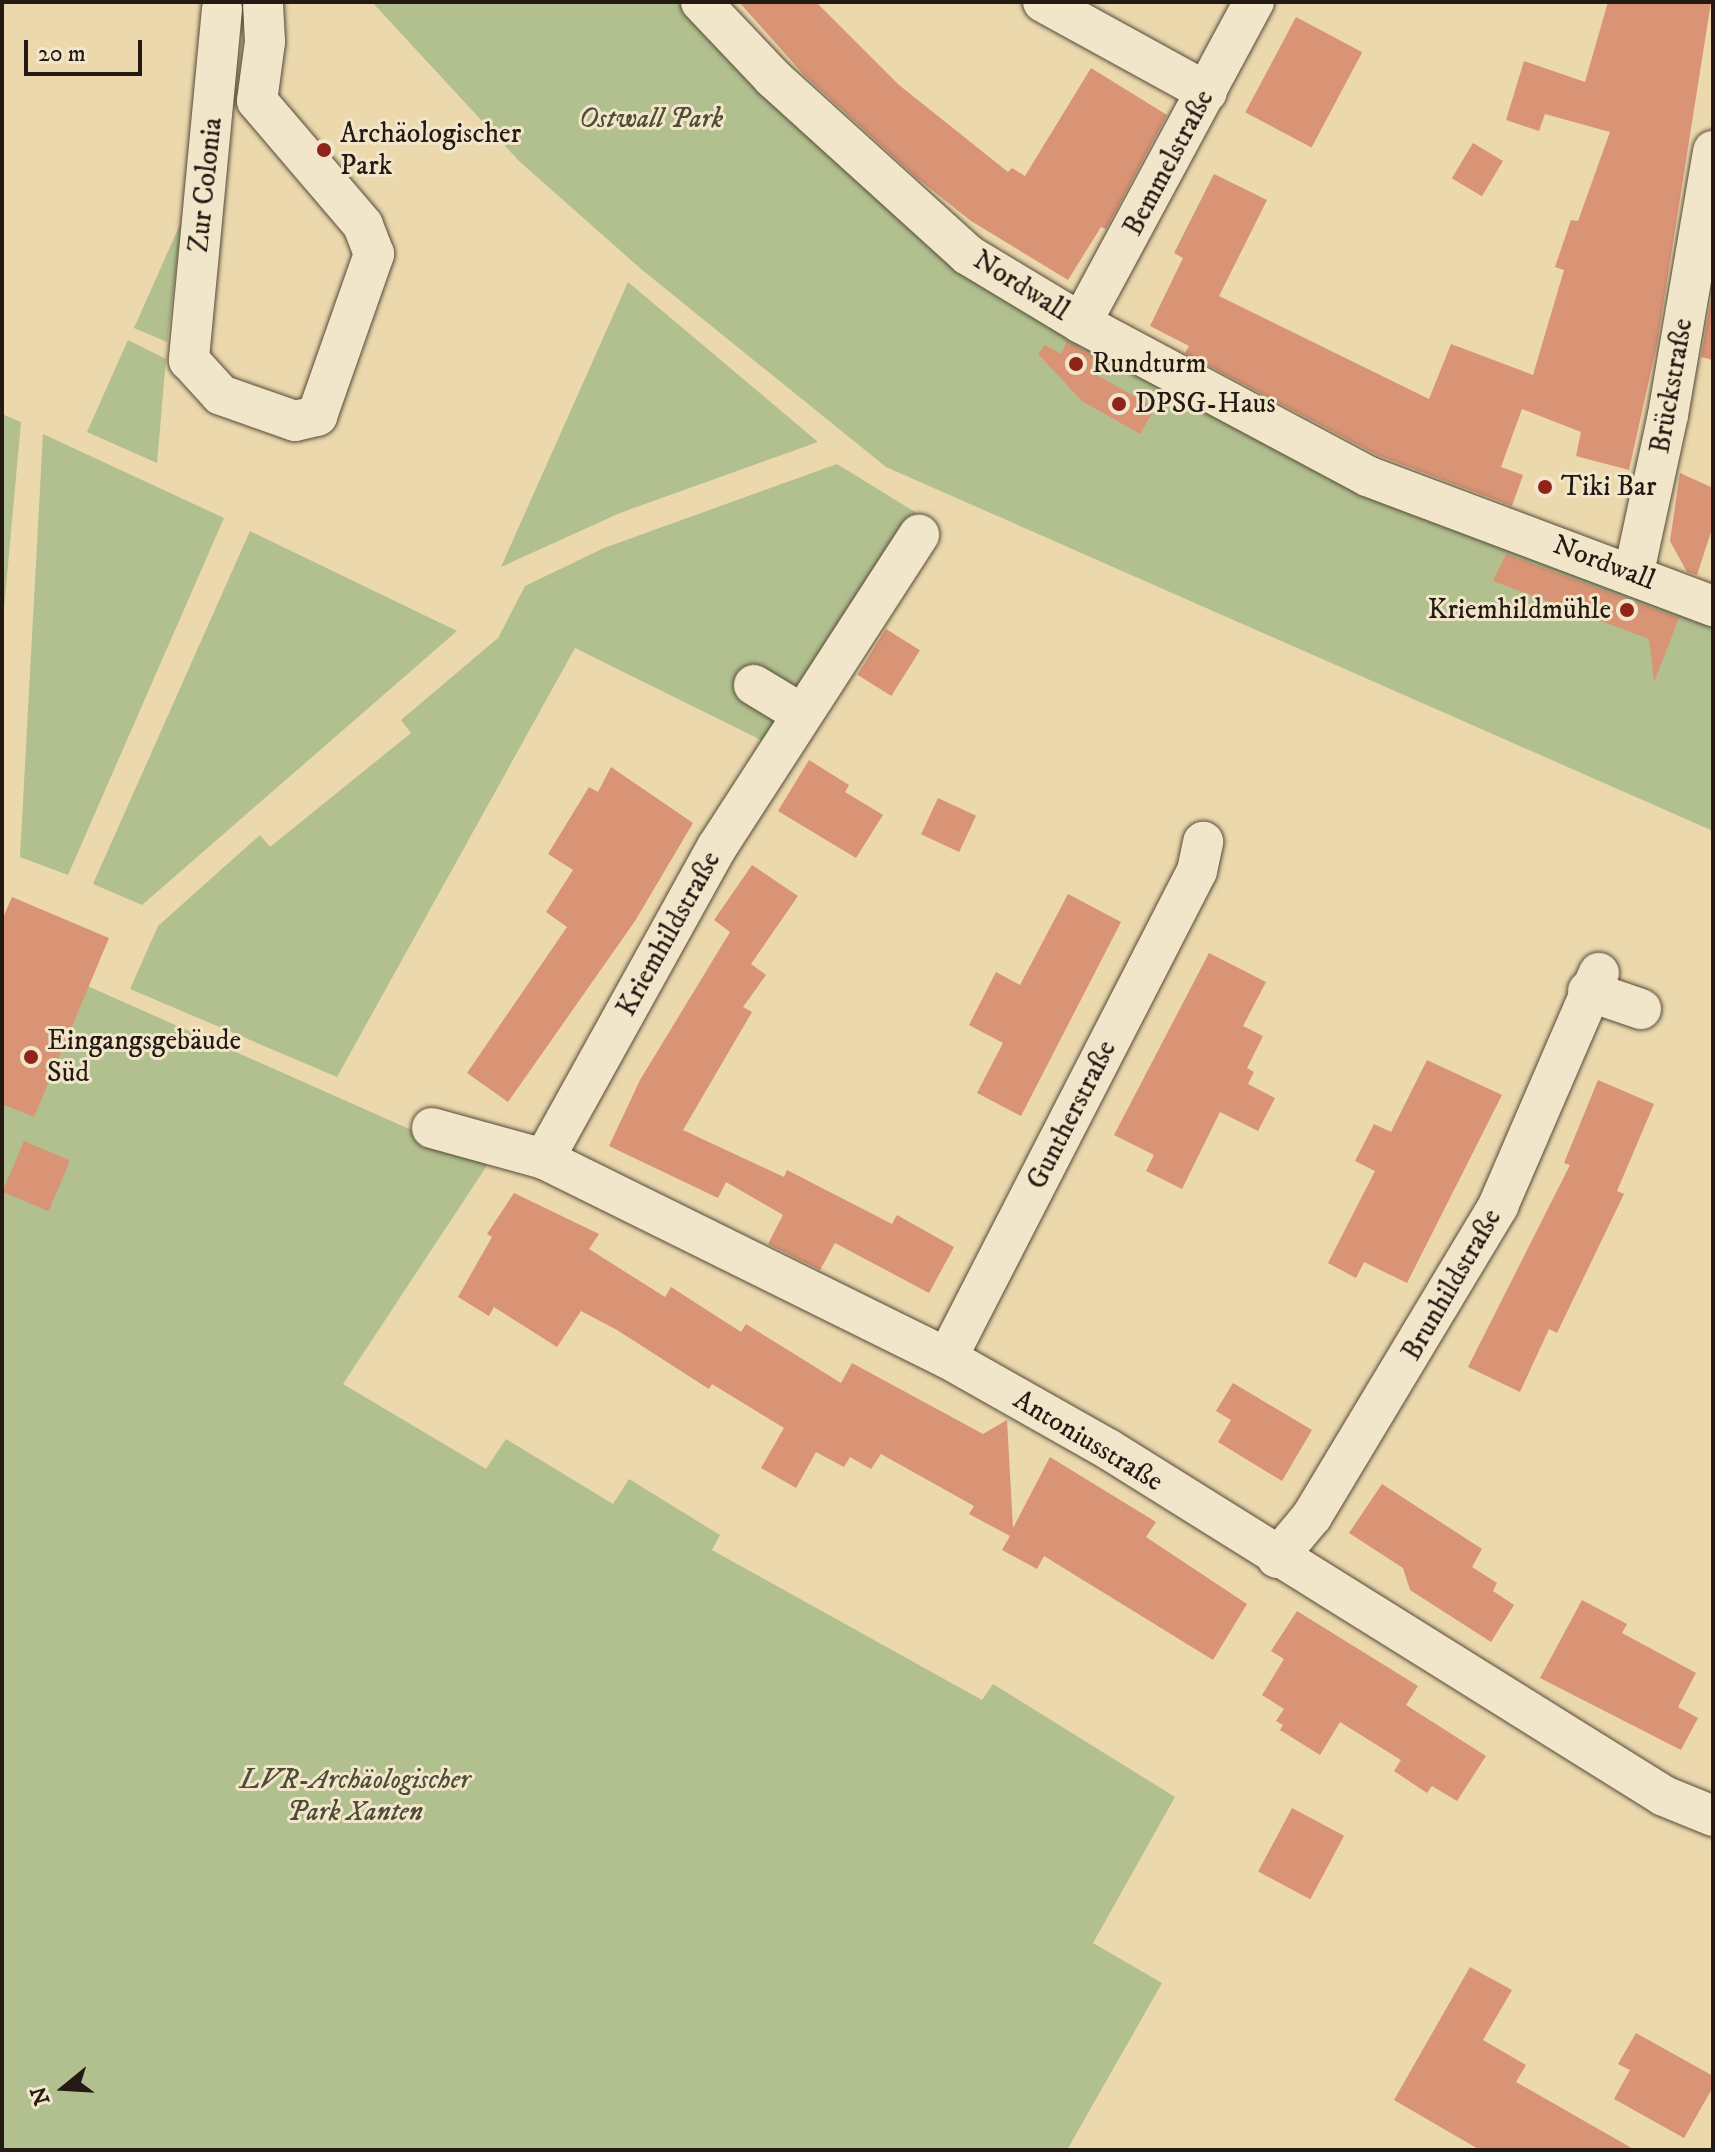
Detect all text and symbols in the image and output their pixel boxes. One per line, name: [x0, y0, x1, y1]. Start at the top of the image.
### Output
scale bar: [28, 24, 146, 74]
text: 20 m: [38, 39, 86, 69]
street label: Bemmelstraße: [1117, 84, 1221, 242]
park label: Ostwall Park: [579, 102, 723, 136]
street label: Zur Colonia: [182, 116, 230, 254]
place label: Archäologischer Park: [340, 117, 521, 183]
marker: Archäologischer Park: [315, 141, 333, 159]
street label: Nordwall: [967, 243, 1075, 329]
street label: Brückstraße: [1644, 316, 1700, 456]
place label: Rundturm: [1092, 347, 1207, 381]
marker: Rundturm: [1067, 355, 1085, 373]
place label: DPSG-Haus: [1135, 387, 1276, 421]
marker: DPSG-Haus: [1110, 395, 1128, 413]
place label: Tiki Bar: [1561, 470, 1656, 504]
marker: Tiki Bar: [1536, 478, 1554, 496]
street label: Nordwall: [1548, 528, 1660, 598]
place label: Kriemhildmühle: [1428, 593, 1611, 627]
marker: Kriemhildmühle: [1618, 601, 1636, 619]
street label: Kriemhildstraße: [610, 846, 728, 1022]
place label: Eingangsgebäude Süd: [47, 1024, 241, 1090]
street label: Guntherstraße: [1020, 1035, 1124, 1195]
marker: Eingangsgebäude Süd: [22, 1048, 40, 1066]
street label: Brunhildstraße: [1395, 1203, 1509, 1367]
street label: Antoniusstraße: [1007, 1383, 1169, 1499]
park label: LVR-Archäologischer Park Xanten: [240, 1763, 470, 1829]
north arrow: [24, 2048, 104, 2128]
text: N: [25, 2083, 56, 2108]

